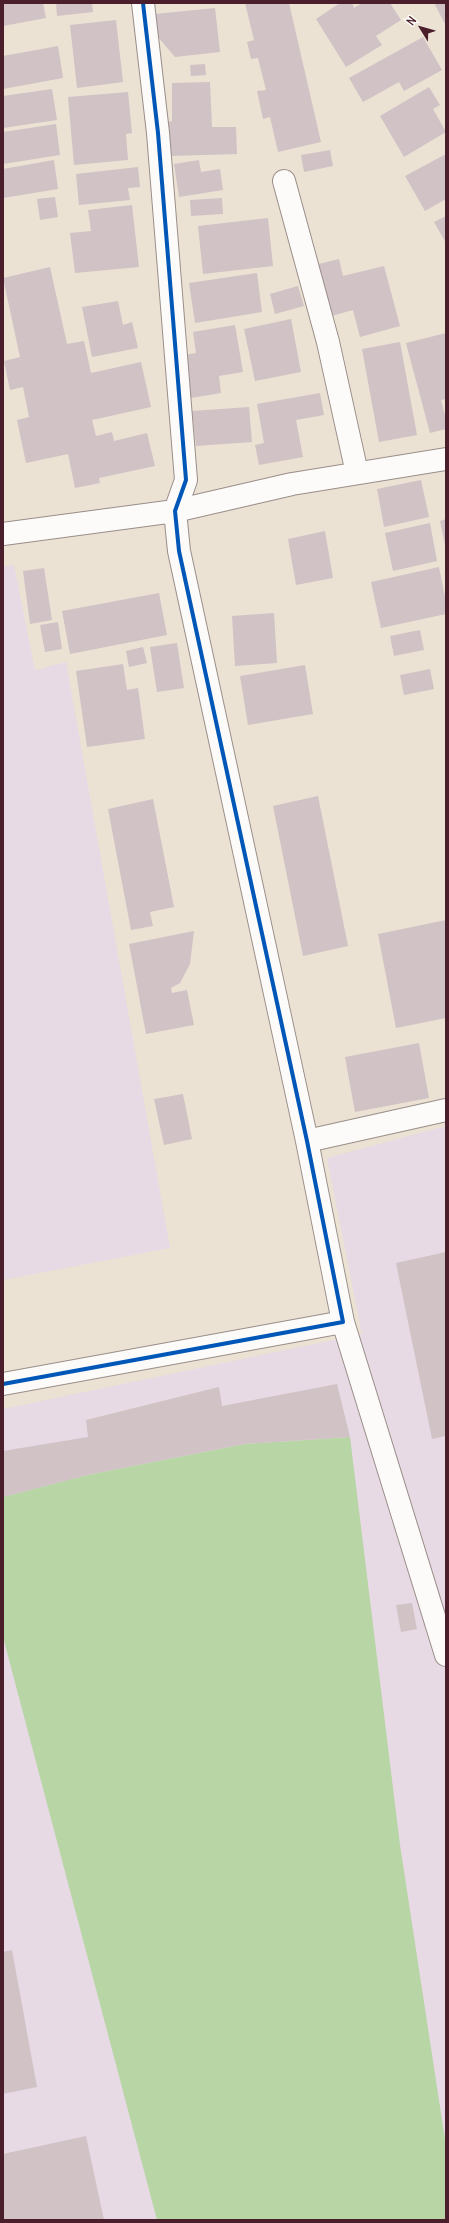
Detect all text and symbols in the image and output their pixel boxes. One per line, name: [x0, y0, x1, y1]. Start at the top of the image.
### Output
north arrow: [401, 8, 441, 48]
text: N: [404, 14, 419, 28]

